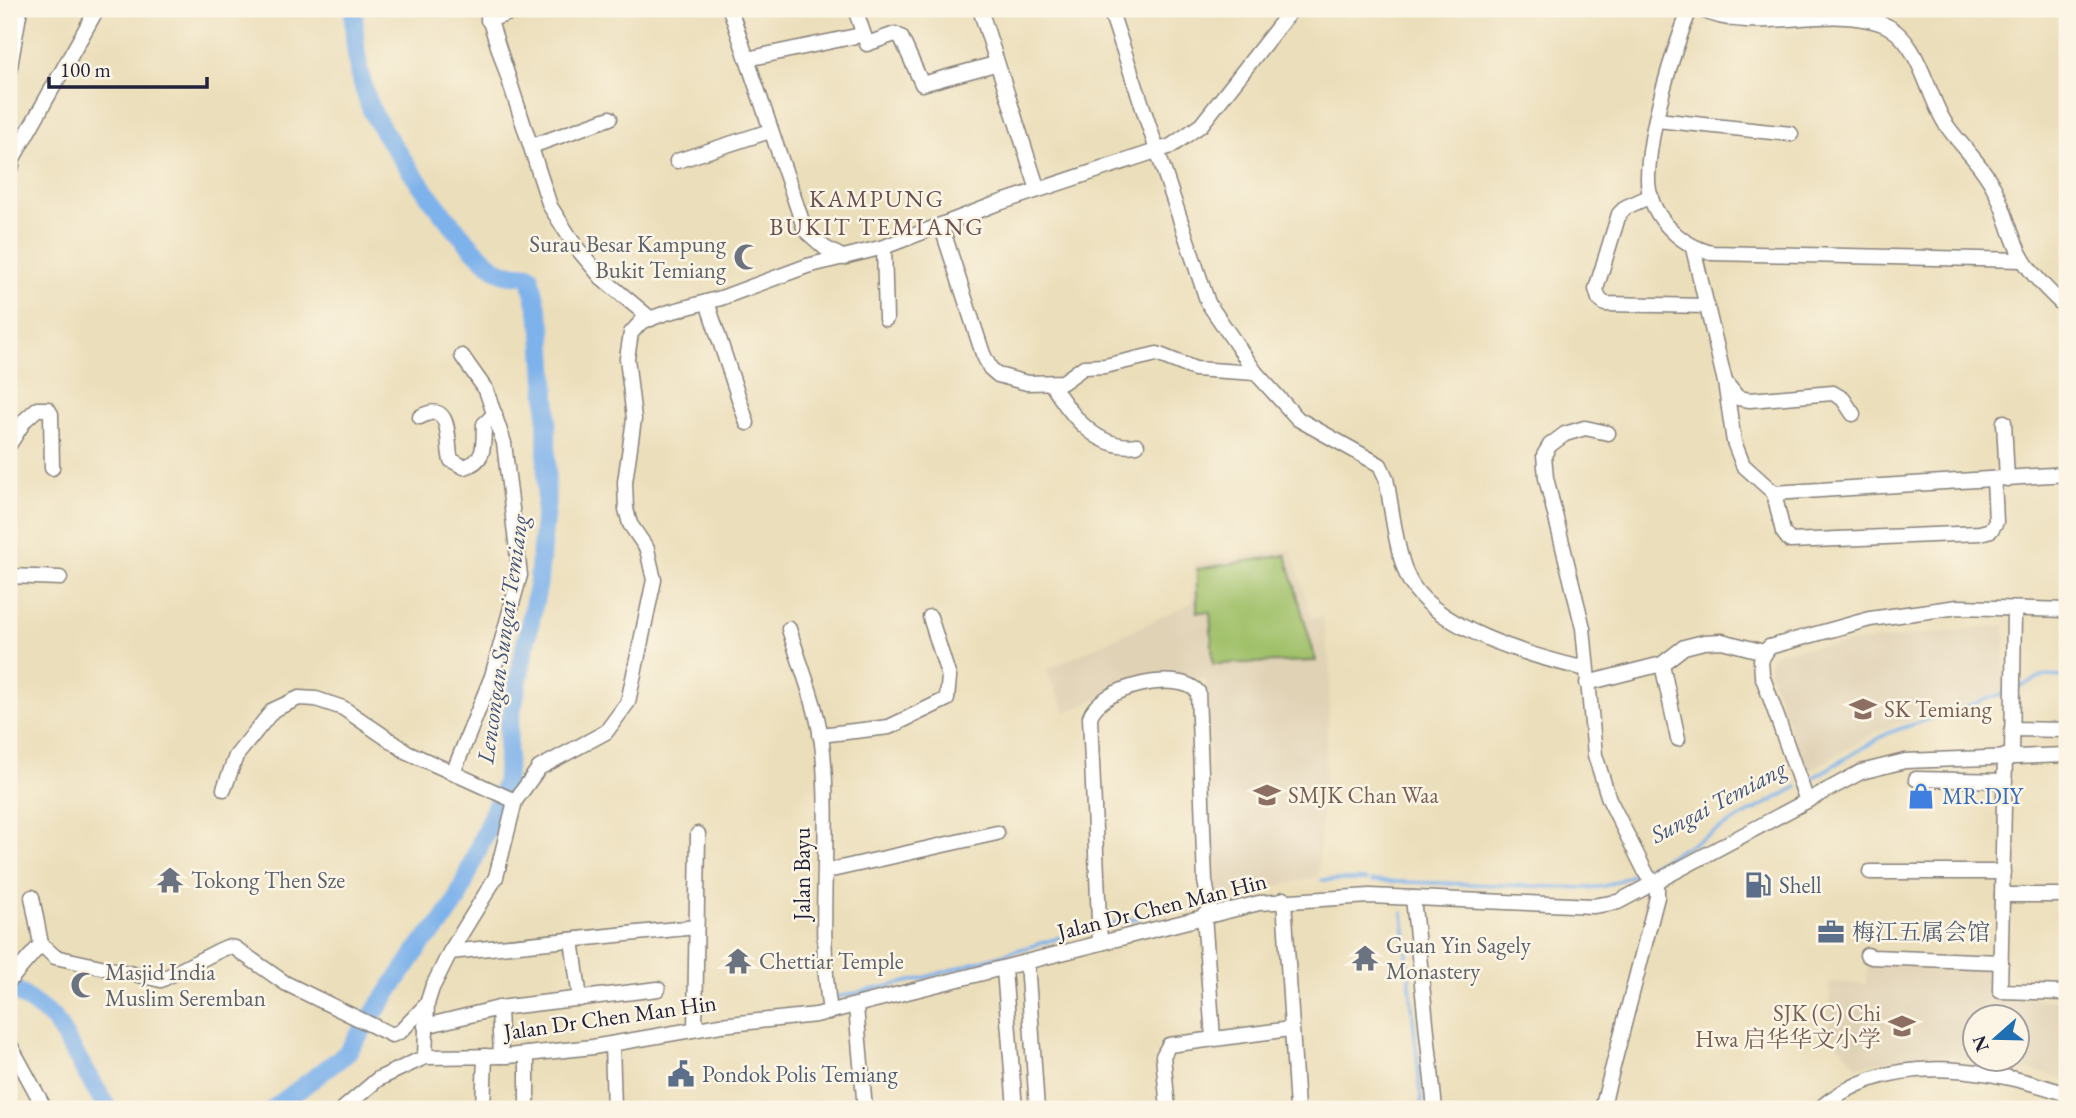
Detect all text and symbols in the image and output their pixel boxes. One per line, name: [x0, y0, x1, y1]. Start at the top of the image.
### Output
scale bar: [49, 46, 206, 90]
text: 100 m: [60, 56, 111, 83]
district label: KAMPUNG BUKIT TEMIANG: [769, 183, 985, 242]
place label: Surau Besar Kampung Bukit Temiang: [529, 229, 727, 285]
mosque icon: Surau Besar Kampung Bukit Temiang: [732, 242, 762, 272]
water label: Lencongan Sungai Temiang: [469, 511, 535, 767]
school or university icon: SK Temiang: [1848, 694, 1878, 724]
place label: SK Temiang: [1884, 694, 1993, 724]
water label: Sungai Temiang: [1644, 752, 1792, 850]
school or university icon: SMJK Chan Waa: [1252, 780, 1282, 810]
place label: SMJK Chan Waa: [1288, 780, 1440, 810]
shop icon: MR.DIY: [1906, 781, 1936, 811]
place label: MR.DIY: [1942, 781, 2025, 811]
street label: Jalan Bayu: [787, 827, 817, 923]
temple icon: Tokong Then Sze: [155, 865, 185, 895]
place label: Tokong Then Sze: [191, 865, 345, 895]
street label: Jalan Dr Chen Man Hin: [1052, 865, 1270, 947]
fuel station icon: Shell: [1743, 870, 1773, 900]
place label: Shell: [1779, 870, 1822, 900]
office icon: 梅江五属会馆: [1816, 917, 1846, 947]
place label: 梅江五属会馆: [1852, 917, 1990, 947]
place label: Guan Yin Sagely Monastery: [1386, 930, 1532, 986]
temple icon: Guan Yin Sagely Monastery: [1350, 943, 1380, 973]
temple icon: Chettiar Temple: [723, 946, 753, 976]
place label: Chettiar Temple: [759, 946, 904, 976]
place label: Masjid India Muslim Seremban: [105, 957, 266, 1013]
mosque icon: Masjid India Muslim Seremban: [69, 970, 99, 1000]
street label: Jalan Dr Chen Man Hin: [500, 987, 718, 1047]
place label: SJK (C) Chi Hwa 启华华文小学: [1695, 998, 1881, 1054]
north arrow: [1960, 1002, 2030, 1072]
school or university icon: SJK (C) Chi Hwa 启华华文小学: [1887, 1011, 1917, 1041]
text: N: [1966, 1032, 1995, 1055]
public building icon: Pondok Polis Temiang: [666, 1059, 696, 1089]
place label: Pondok Polis Temiang: [702, 1059, 899, 1089]

